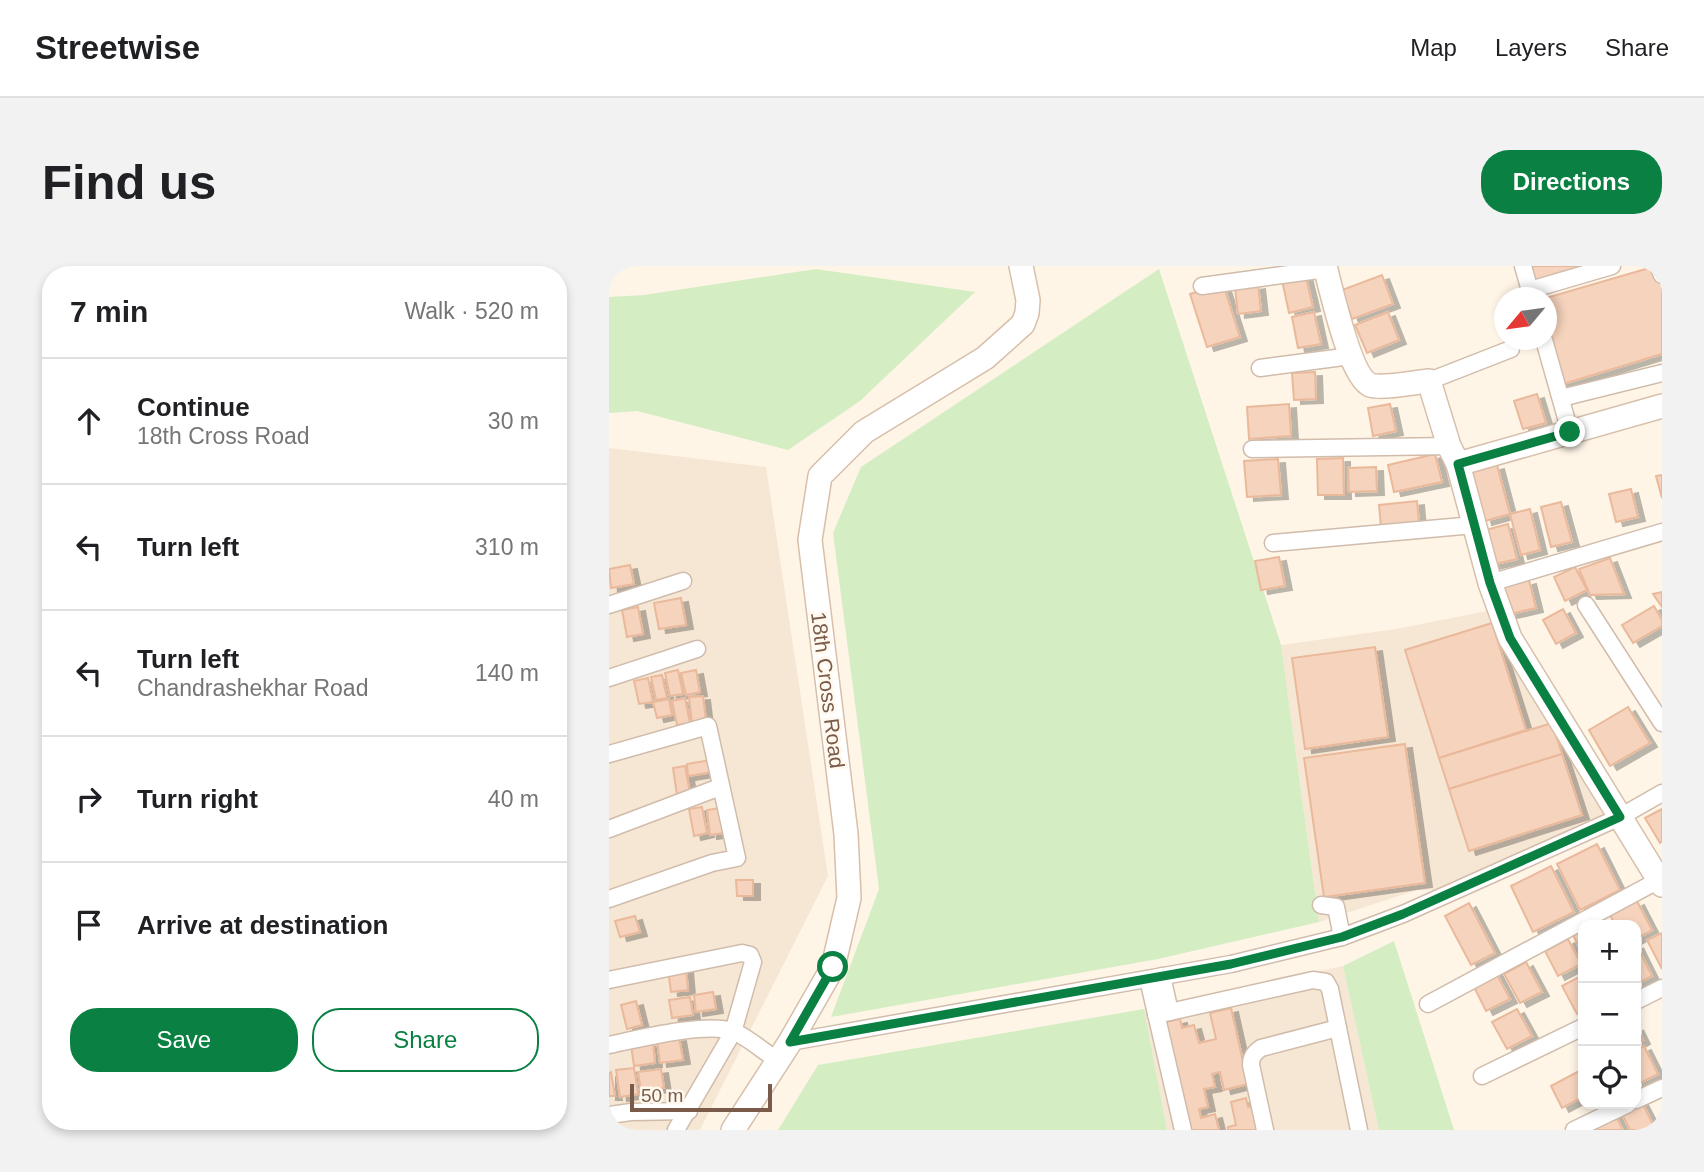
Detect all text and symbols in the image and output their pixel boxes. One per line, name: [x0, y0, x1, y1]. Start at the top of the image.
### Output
text: Streetwise: [35, 29, 200, 66]
text: Map: [1410, 34, 1457, 61]
text: Layers: [1495, 34, 1567, 61]
text: Share: [1605, 34, 1669, 61]
button: Directions: [1481, 150, 1662, 214]
text: Find us: [42, 155, 216, 209]
north arrow: [1494, 287, 1557, 350]
text: 7 min: [70, 295, 148, 328]
text: Walk · 520 m: [404, 298, 539, 324]
text: Continue: [137, 392, 250, 422]
icon: ahead: [70, 402, 108, 440]
text: 30 m: [488, 408, 539, 434]
route end: [1554, 416, 1585, 447]
text: 18th Cross Road: [137, 423, 310, 449]
icon: left: [70, 528, 108, 566]
text: Turn left: [137, 532, 239, 562]
text: 310 m: [475, 534, 539, 560]
street label: 18th Cross Road: [807, 610, 849, 770]
text: Turn left: [137, 644, 239, 674]
icon: left: [70, 654, 108, 692]
text: 140 m: [475, 660, 539, 686]
text: Chandrashekhar Road: [137, 675, 368, 701]
icon: right: [70, 780, 108, 818]
text: Turn right: [137, 784, 258, 814]
text: 40 m: [488, 786, 539, 812]
icon: arrive: [70, 906, 108, 944]
text: Arrive at destination: [137, 910, 388, 940]
map controls: [1578, 920, 1641, 1109]
button: +: [1578, 920, 1641, 983]
route start: [817, 951, 848, 982]
button: −: [1578, 983, 1641, 1046]
button: Save: [70, 1008, 298, 1072]
button: Share: [312, 1008, 539, 1072]
button: locate: [1578, 1046, 1641, 1109]
scale bar: [630, 1081, 772, 1113]
text: 50 m: [641, 1085, 683, 1106]

